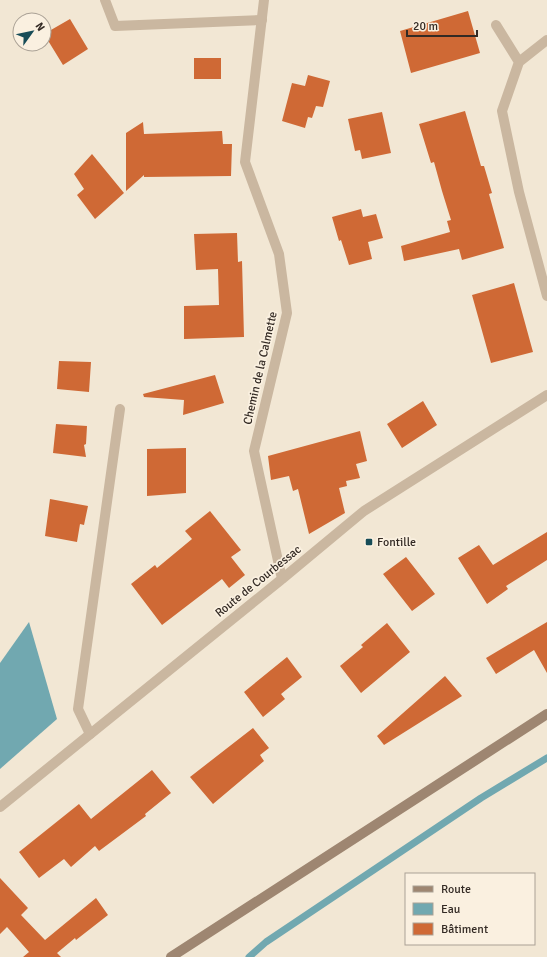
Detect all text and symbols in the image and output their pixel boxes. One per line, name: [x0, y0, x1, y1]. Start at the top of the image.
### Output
north arrow: [12, 12, 52, 52]
scale bar: [407, 12, 477, 38]
text: 20 m: [413, 19, 438, 34]
text: N: [32, 20, 48, 34]
street label: Chemin de la Calmette: [240, 310, 281, 426]
place label: Fontille: [377, 535, 416, 550]
marker: Fontille: [364, 537, 374, 547]
street label: Route de Courbessac: [212, 542, 305, 621]
legend: [405, 873, 535, 945]
text: Route: [441, 882, 471, 897]
text: Eau: [441, 902, 460, 917]
text: Bâtiment: [441, 922, 488, 937]

